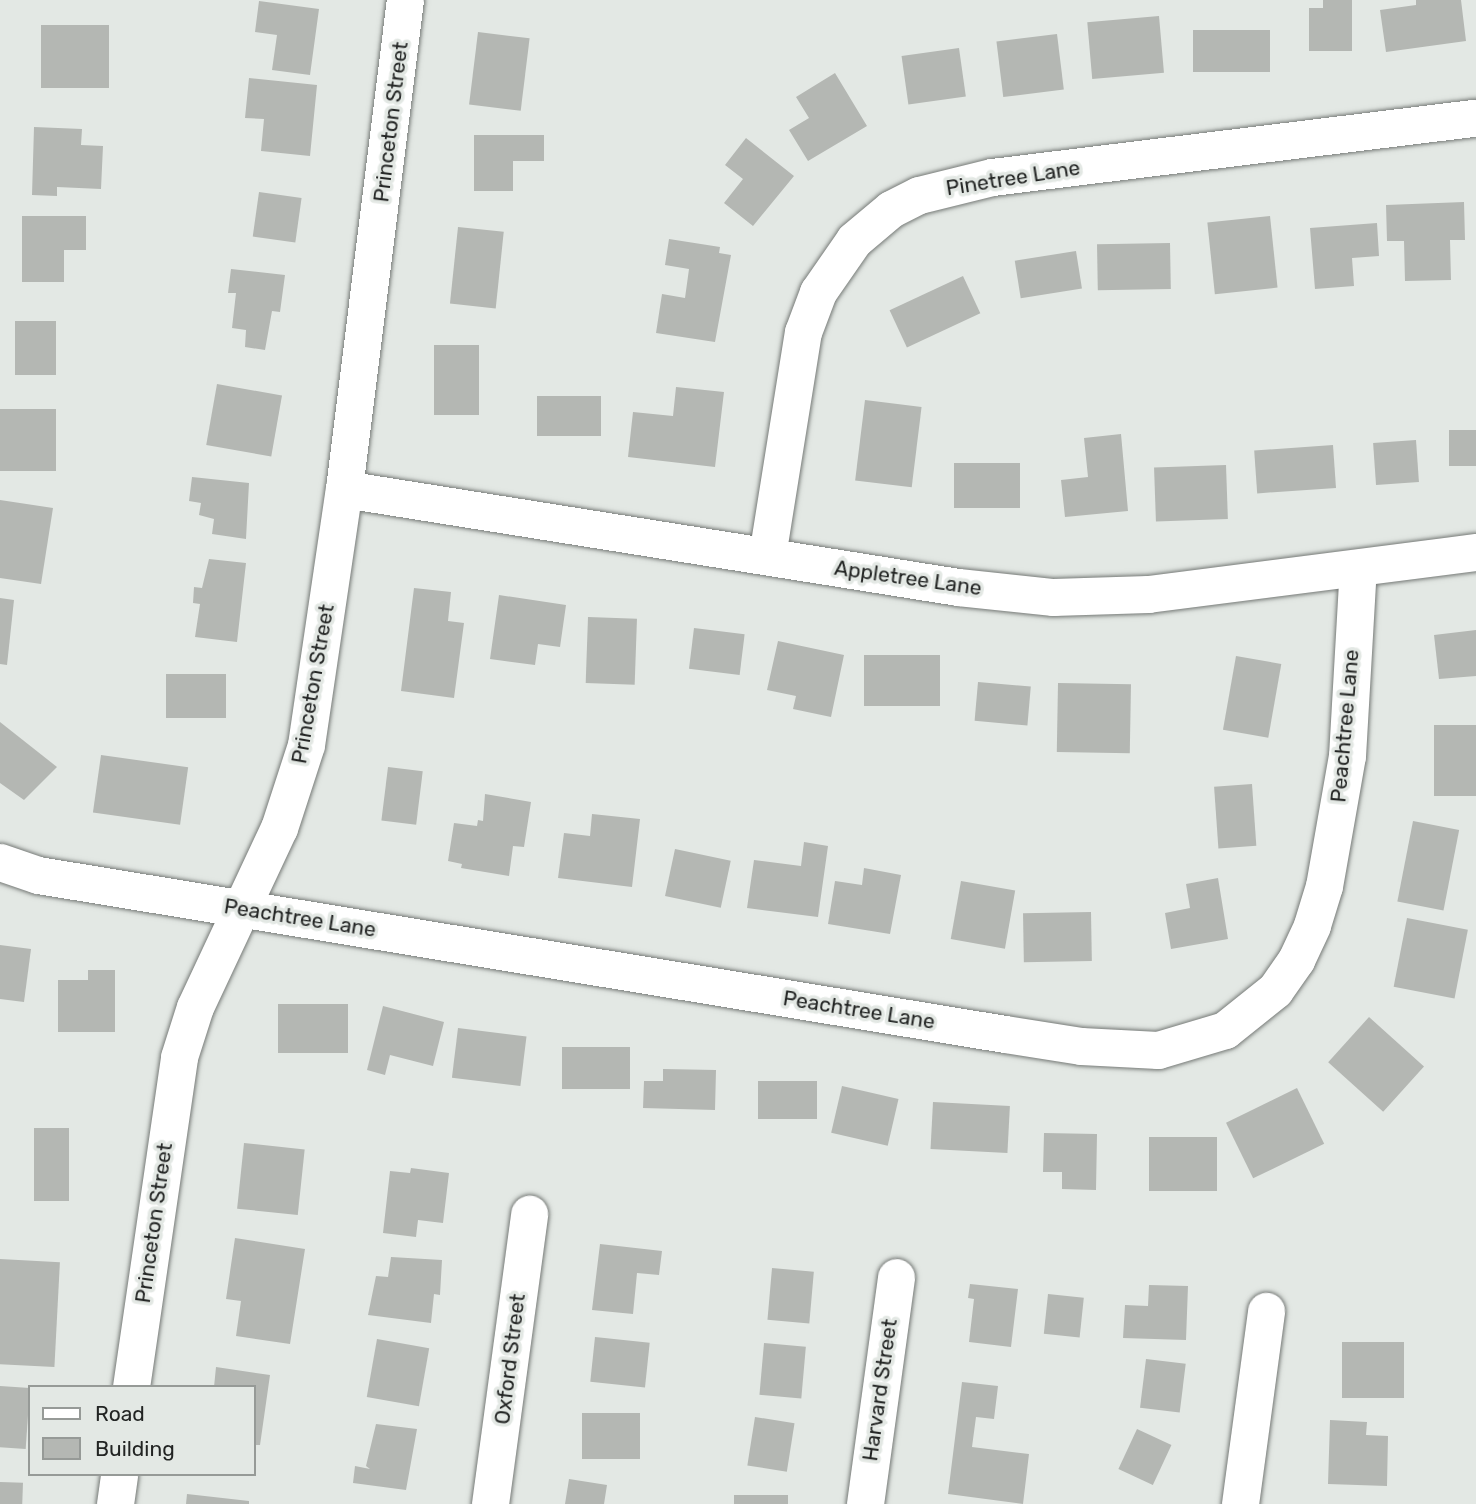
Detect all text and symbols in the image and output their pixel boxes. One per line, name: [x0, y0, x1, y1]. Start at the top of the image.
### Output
street label: Princeton Street: [369, 40, 413, 204]
street label: Pinetree Lane: [944, 155, 1082, 201]
street label: Appletree Lane: [833, 555, 983, 601]
street label: Princeton Street: [287, 602, 339, 766]
street label: Peachtree Lane: [1326, 648, 1364, 804]
street label: Peachtree Lane: [222, 894, 378, 942]
street label: Peachtree Lane: [781, 986, 937, 1034]
street label: Princeton Street: [130, 1141, 178, 1305]
street label: Oxford Street: [489, 1292, 531, 1426]
street label: Harvard Street: [858, 1317, 902, 1463]
legend: [28, 1385, 256, 1476]
text: Road: [95, 1401, 145, 1426]
text: Building: [95, 1436, 175, 1461]

